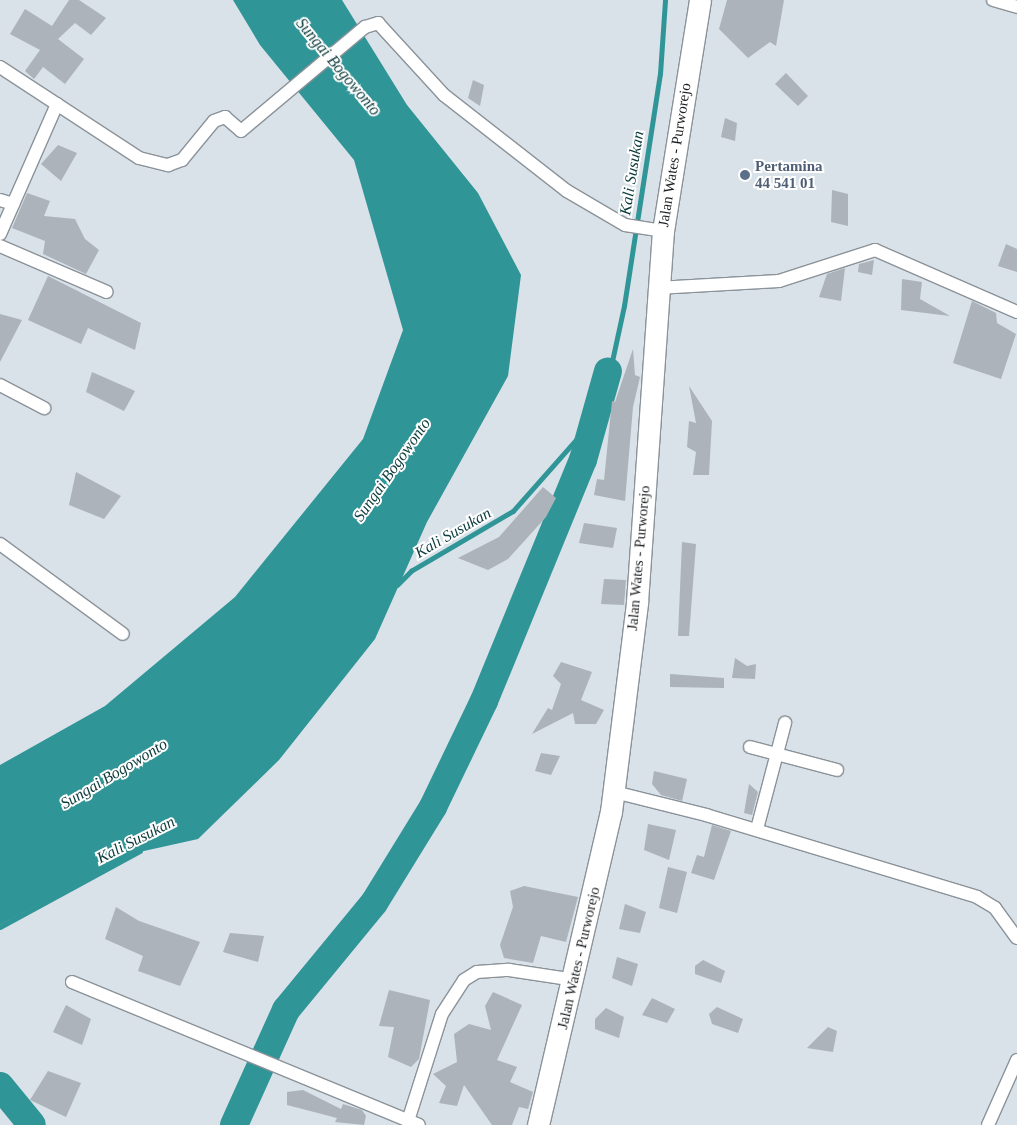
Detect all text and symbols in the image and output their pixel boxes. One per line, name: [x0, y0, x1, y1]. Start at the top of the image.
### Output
water label: Sungai Bogowonto: [292, 14, 384, 120]
street label: Jalan Wates - Purworejo: [655, 82, 695, 228]
water label: Kali Susukan: [616, 130, 648, 216]
place label: Pertamina 44 541 01: [755, 157, 822, 192]
marker: Pertamina 44 541 01: [739, 169, 751, 181]
water label: Sungai Bogowonto: [349, 415, 435, 525]
street label: Jalan Wates - Purworejo: [624, 485, 654, 631]
water label: Kali Susukan: [411, 503, 495, 563]
water label: Sungai Bogowonto: [57, 735, 171, 813]
water label: Kali Susukan: [94, 812, 178, 868]
street label: Jalan Wates - Purworejo: [554, 885, 604, 1031]

